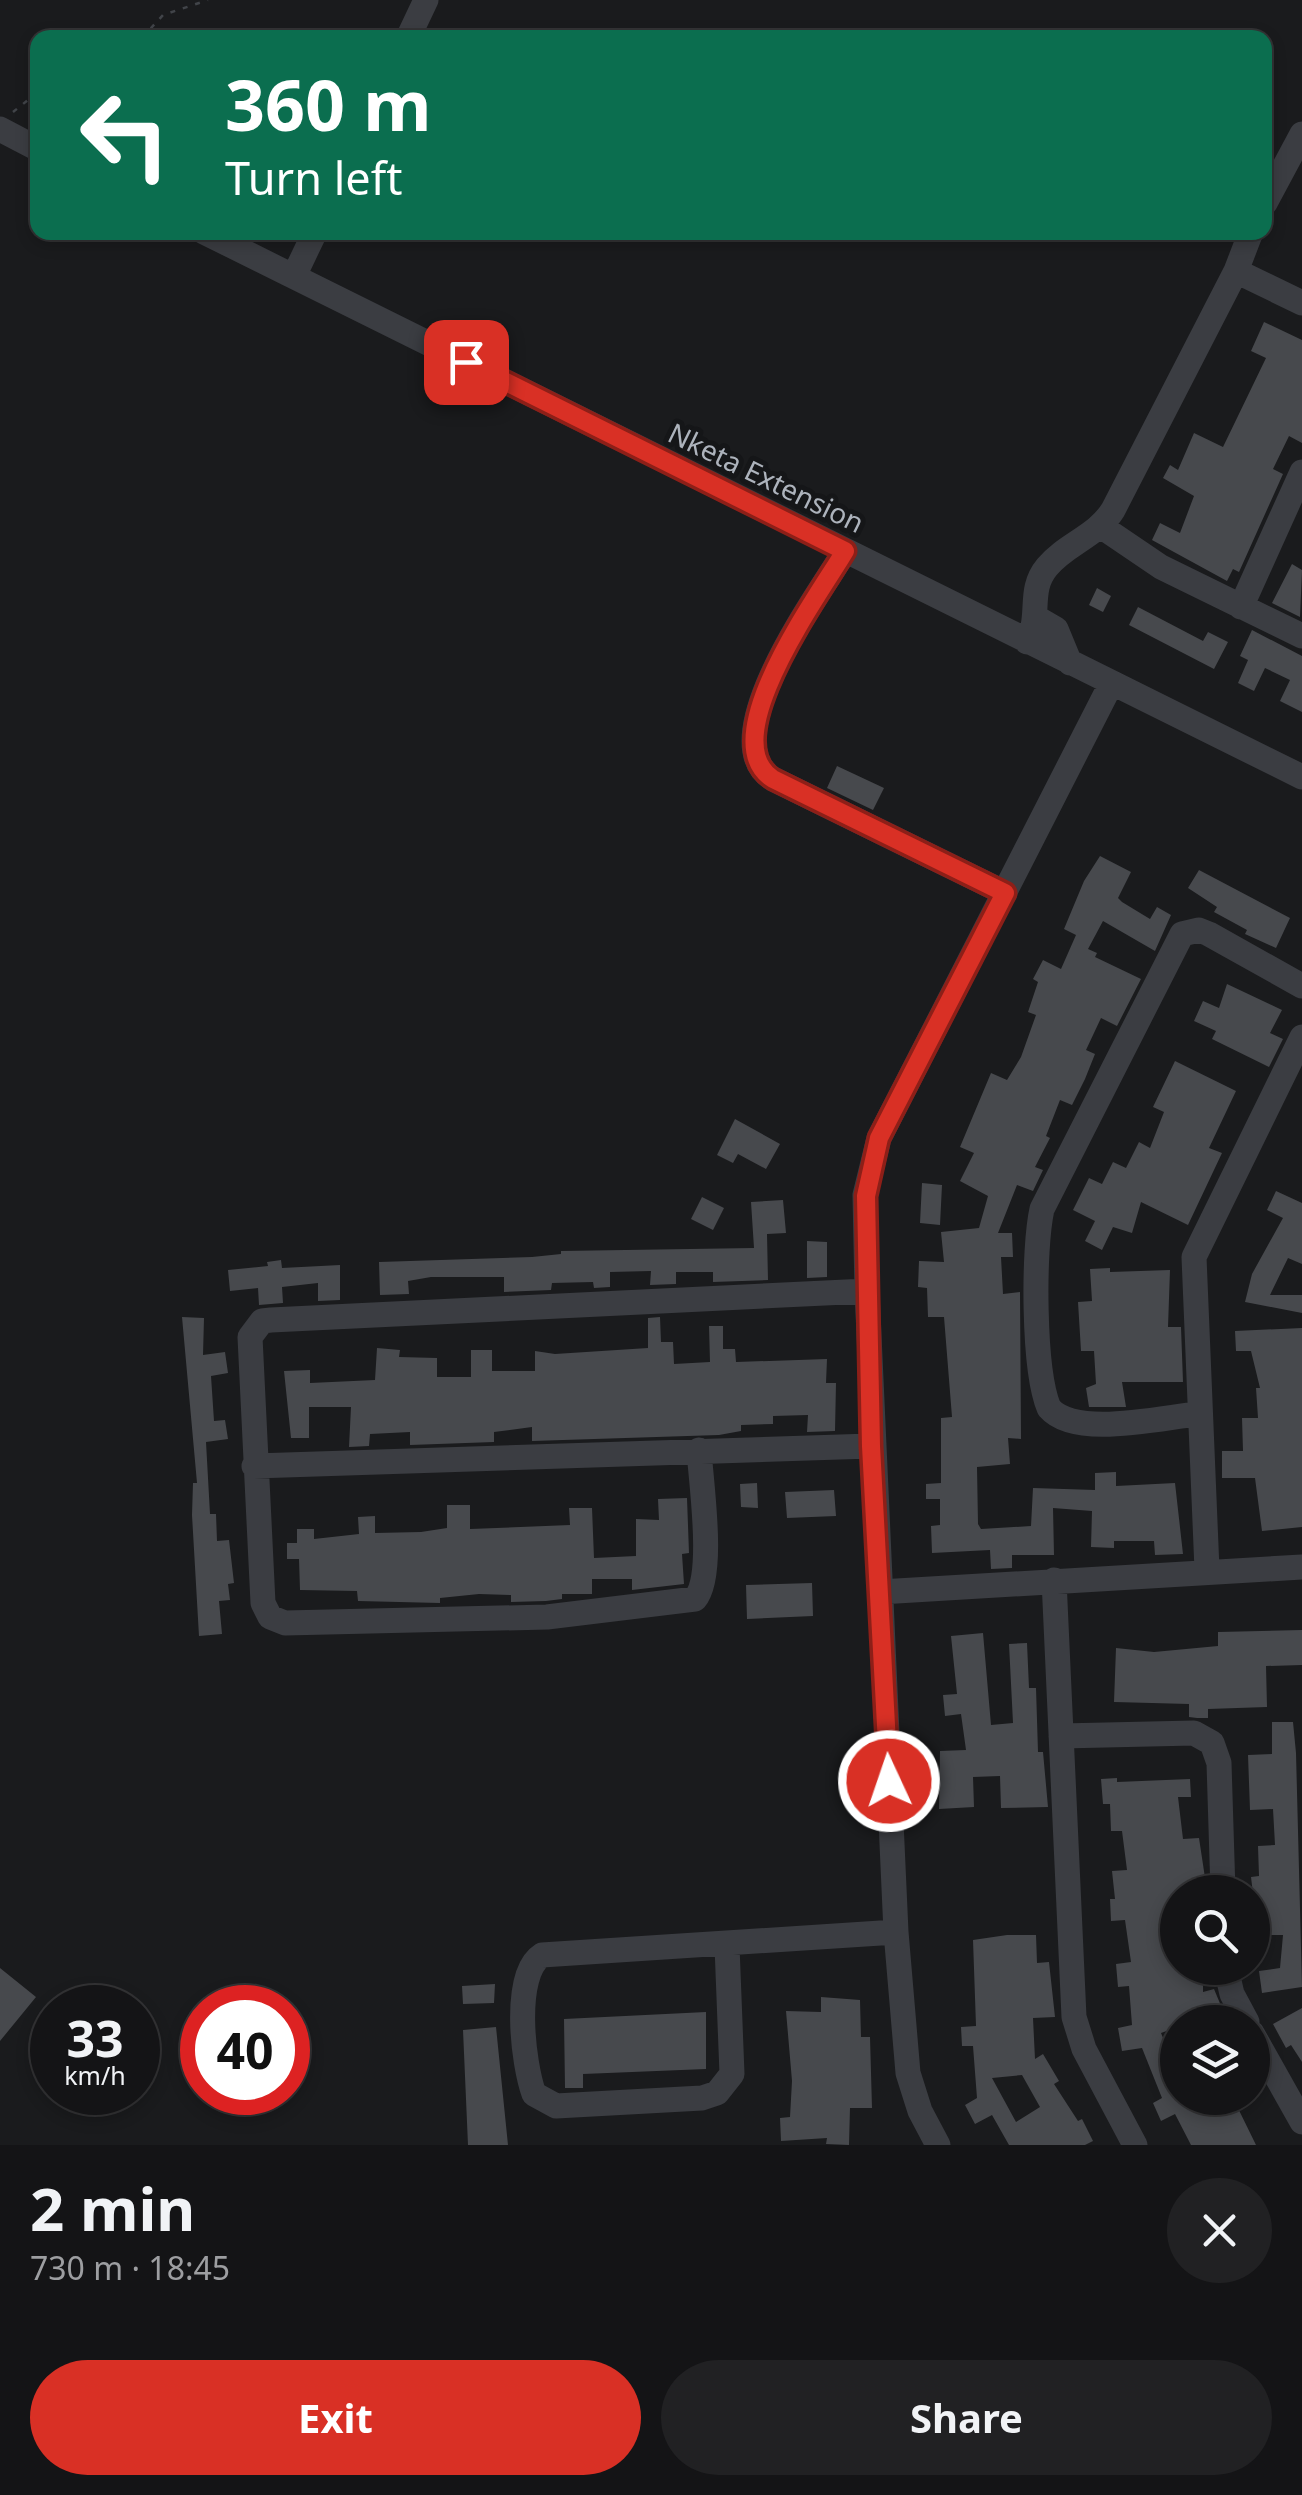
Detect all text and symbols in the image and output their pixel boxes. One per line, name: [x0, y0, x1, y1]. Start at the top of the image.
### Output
text: 360 m: [225, 56, 432, 152]
icon: left: [60, 70, 190, 200]
text: Turn left: [225, 147, 402, 208]
pin: [424, 320, 509, 405]
icon: arrive: [439, 335, 494, 390]
street label: Nketa Extension: [662, 413, 871, 541]
position arrow: [837, 1729, 941, 1833]
map controls: [1160, 1875, 1270, 2115]
button: search: [1160, 1875, 1270, 1985]
speed limit sign: 40: [180, 1985, 310, 2115]
text: 33: [66, 2004, 124, 2072]
button: layers: [1160, 2005, 1270, 2115]
text: km/h: [64, 2058, 126, 2092]
text: 2 min: [30, 2167, 195, 2249]
button: close: [1167, 2178, 1272, 2283]
text: 730 m · 18:45: [30, 2246, 230, 2289]
button: Exit: [30, 2360, 641, 2475]
button: Share: [661, 2360, 1272, 2475]

